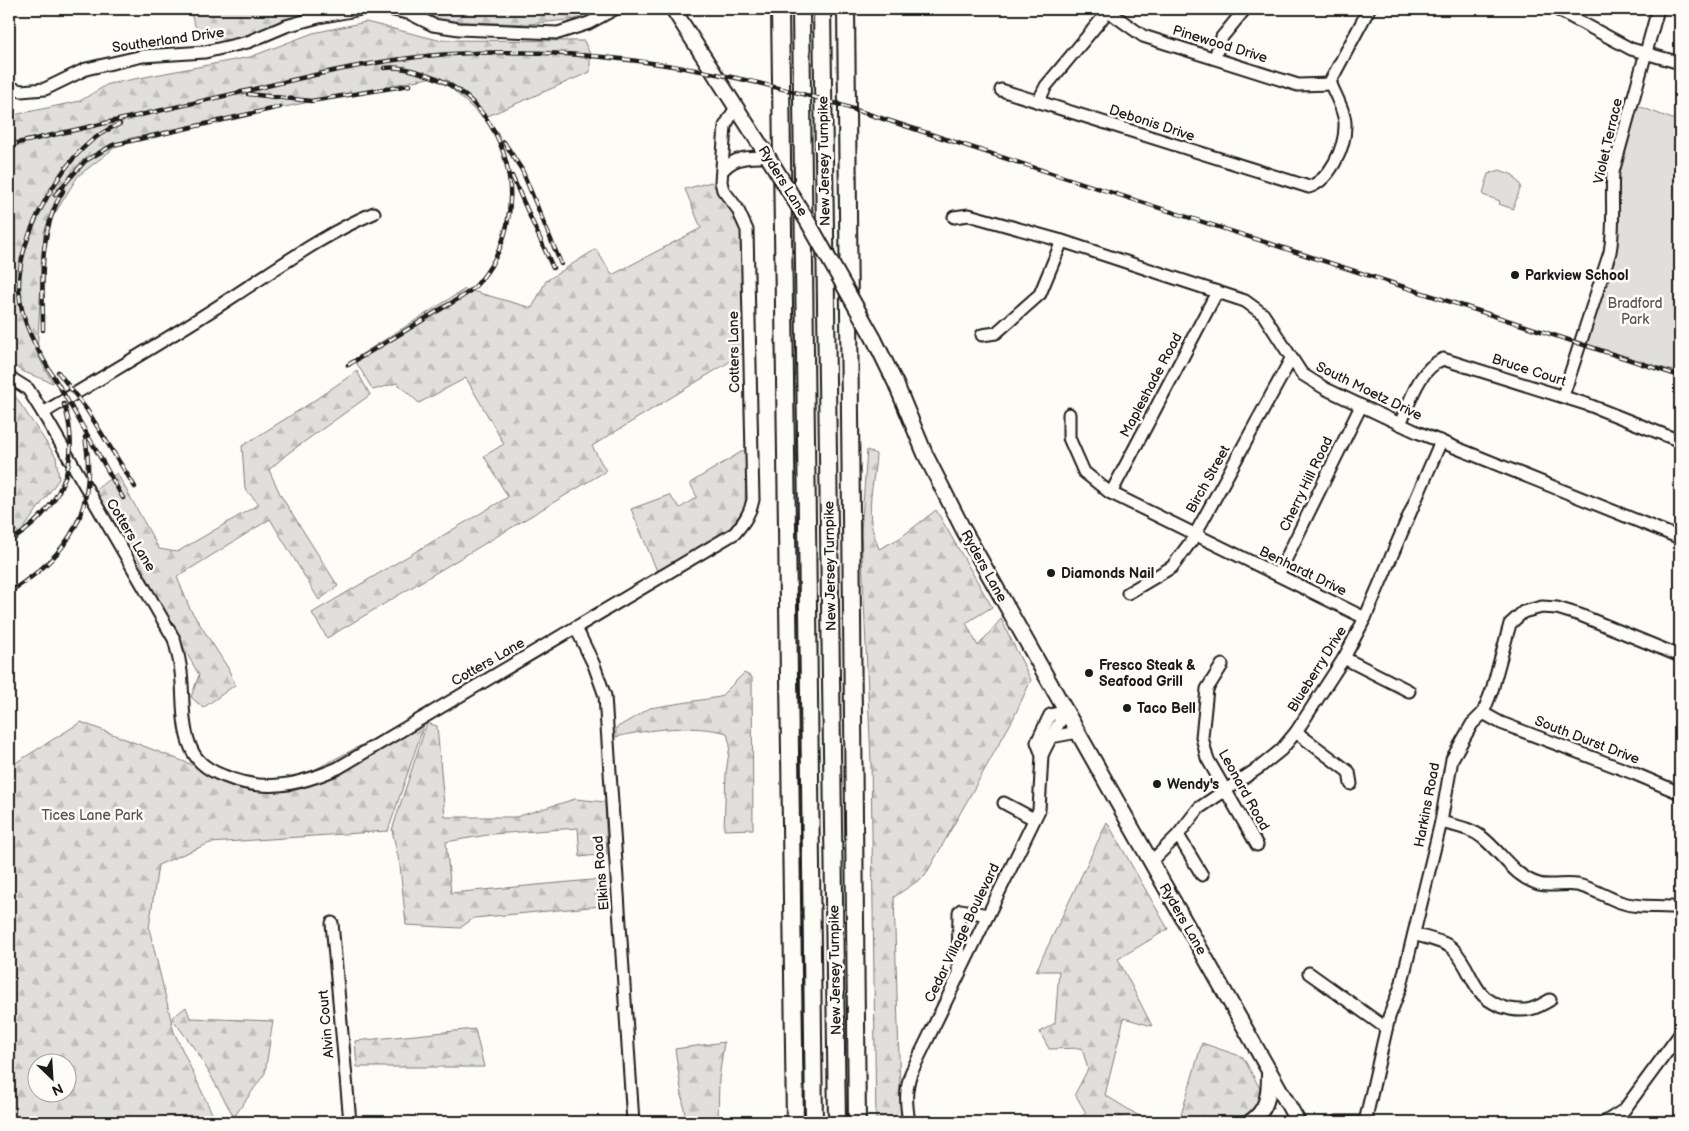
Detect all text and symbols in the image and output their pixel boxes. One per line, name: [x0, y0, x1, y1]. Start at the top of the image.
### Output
street label: Pinewood Drive: [1171, 22, 1269, 66]
street label: Southerland Drive: [111, 24, 225, 56]
street label: New Jersey Turnpike: [814, 96, 834, 226]
street label: Violet Terrace: [1590, 96, 1626, 186]
street label: Debonis Drive: [1107, 101, 1197, 145]
street label: Ryders Lane: [755, 143, 811, 219]
place label: Parkview School: [1525, 267, 1628, 284]
marker: Parkview School: [1509, 269, 1521, 281]
park label: Bradford Park: [1608, 295, 1662, 328]
street label: Cotters Lane: [725, 311, 743, 393]
street label: Mapleshade Road: [1116, 330, 1186, 440]
street label: Bruce Court: [1490, 350, 1569, 390]
street label: South Moetz Drive: [1313, 358, 1425, 424]
street label: Cherry Hill Road: [1276, 434, 1336, 534]
street label: Birch Street: [1182, 442, 1234, 516]
street label: Cotters Lane: [103, 496, 159, 574]
street label: New Jersey Turnpike: [820, 501, 840, 631]
street label: Ryders Lane: [957, 527, 1011, 605]
street label: Benhardt Drive: [1256, 542, 1350, 600]
place label: Diamonds Nail: [1061, 565, 1154, 582]
marker: Diamonds Nail: [1045, 567, 1057, 579]
street label: Blueberry Drive: [1284, 623, 1350, 715]
street label: Cotters Lane: [448, 634, 528, 690]
place label: Fresco Steak & Seafood Grill: [1099, 657, 1196, 690]
marker: Fresco Steak & Seafood Grill: [1083, 667, 1095, 679]
place label: Taco Bell: [1137, 700, 1196, 717]
marker: Taco Bell: [1121, 702, 1133, 714]
street label: South Durst Drive: [1532, 712, 1642, 768]
street label: Leonard Road: [1215, 746, 1273, 834]
street label: Harkins Road: [1410, 761, 1444, 849]
place label: Wendy's: [1167, 776, 1219, 793]
marker: Wendy's: [1151, 778, 1163, 790]
park label: Tices Lane Park: [41, 807, 143, 824]
street label: Elkins Road: [589, 835, 613, 911]
street label: Cedar Village Boulevard: [921, 861, 1003, 1005]
street label: Ryders Lane: [1156, 880, 1210, 958]
street label: New Jersey Turnpike: [825, 905, 845, 1035]
street label: Alvin Court: [314, 988, 337, 1059]
north arrow: [28, 1054, 78, 1104]
text: N: [49, 1079, 66, 1099]

